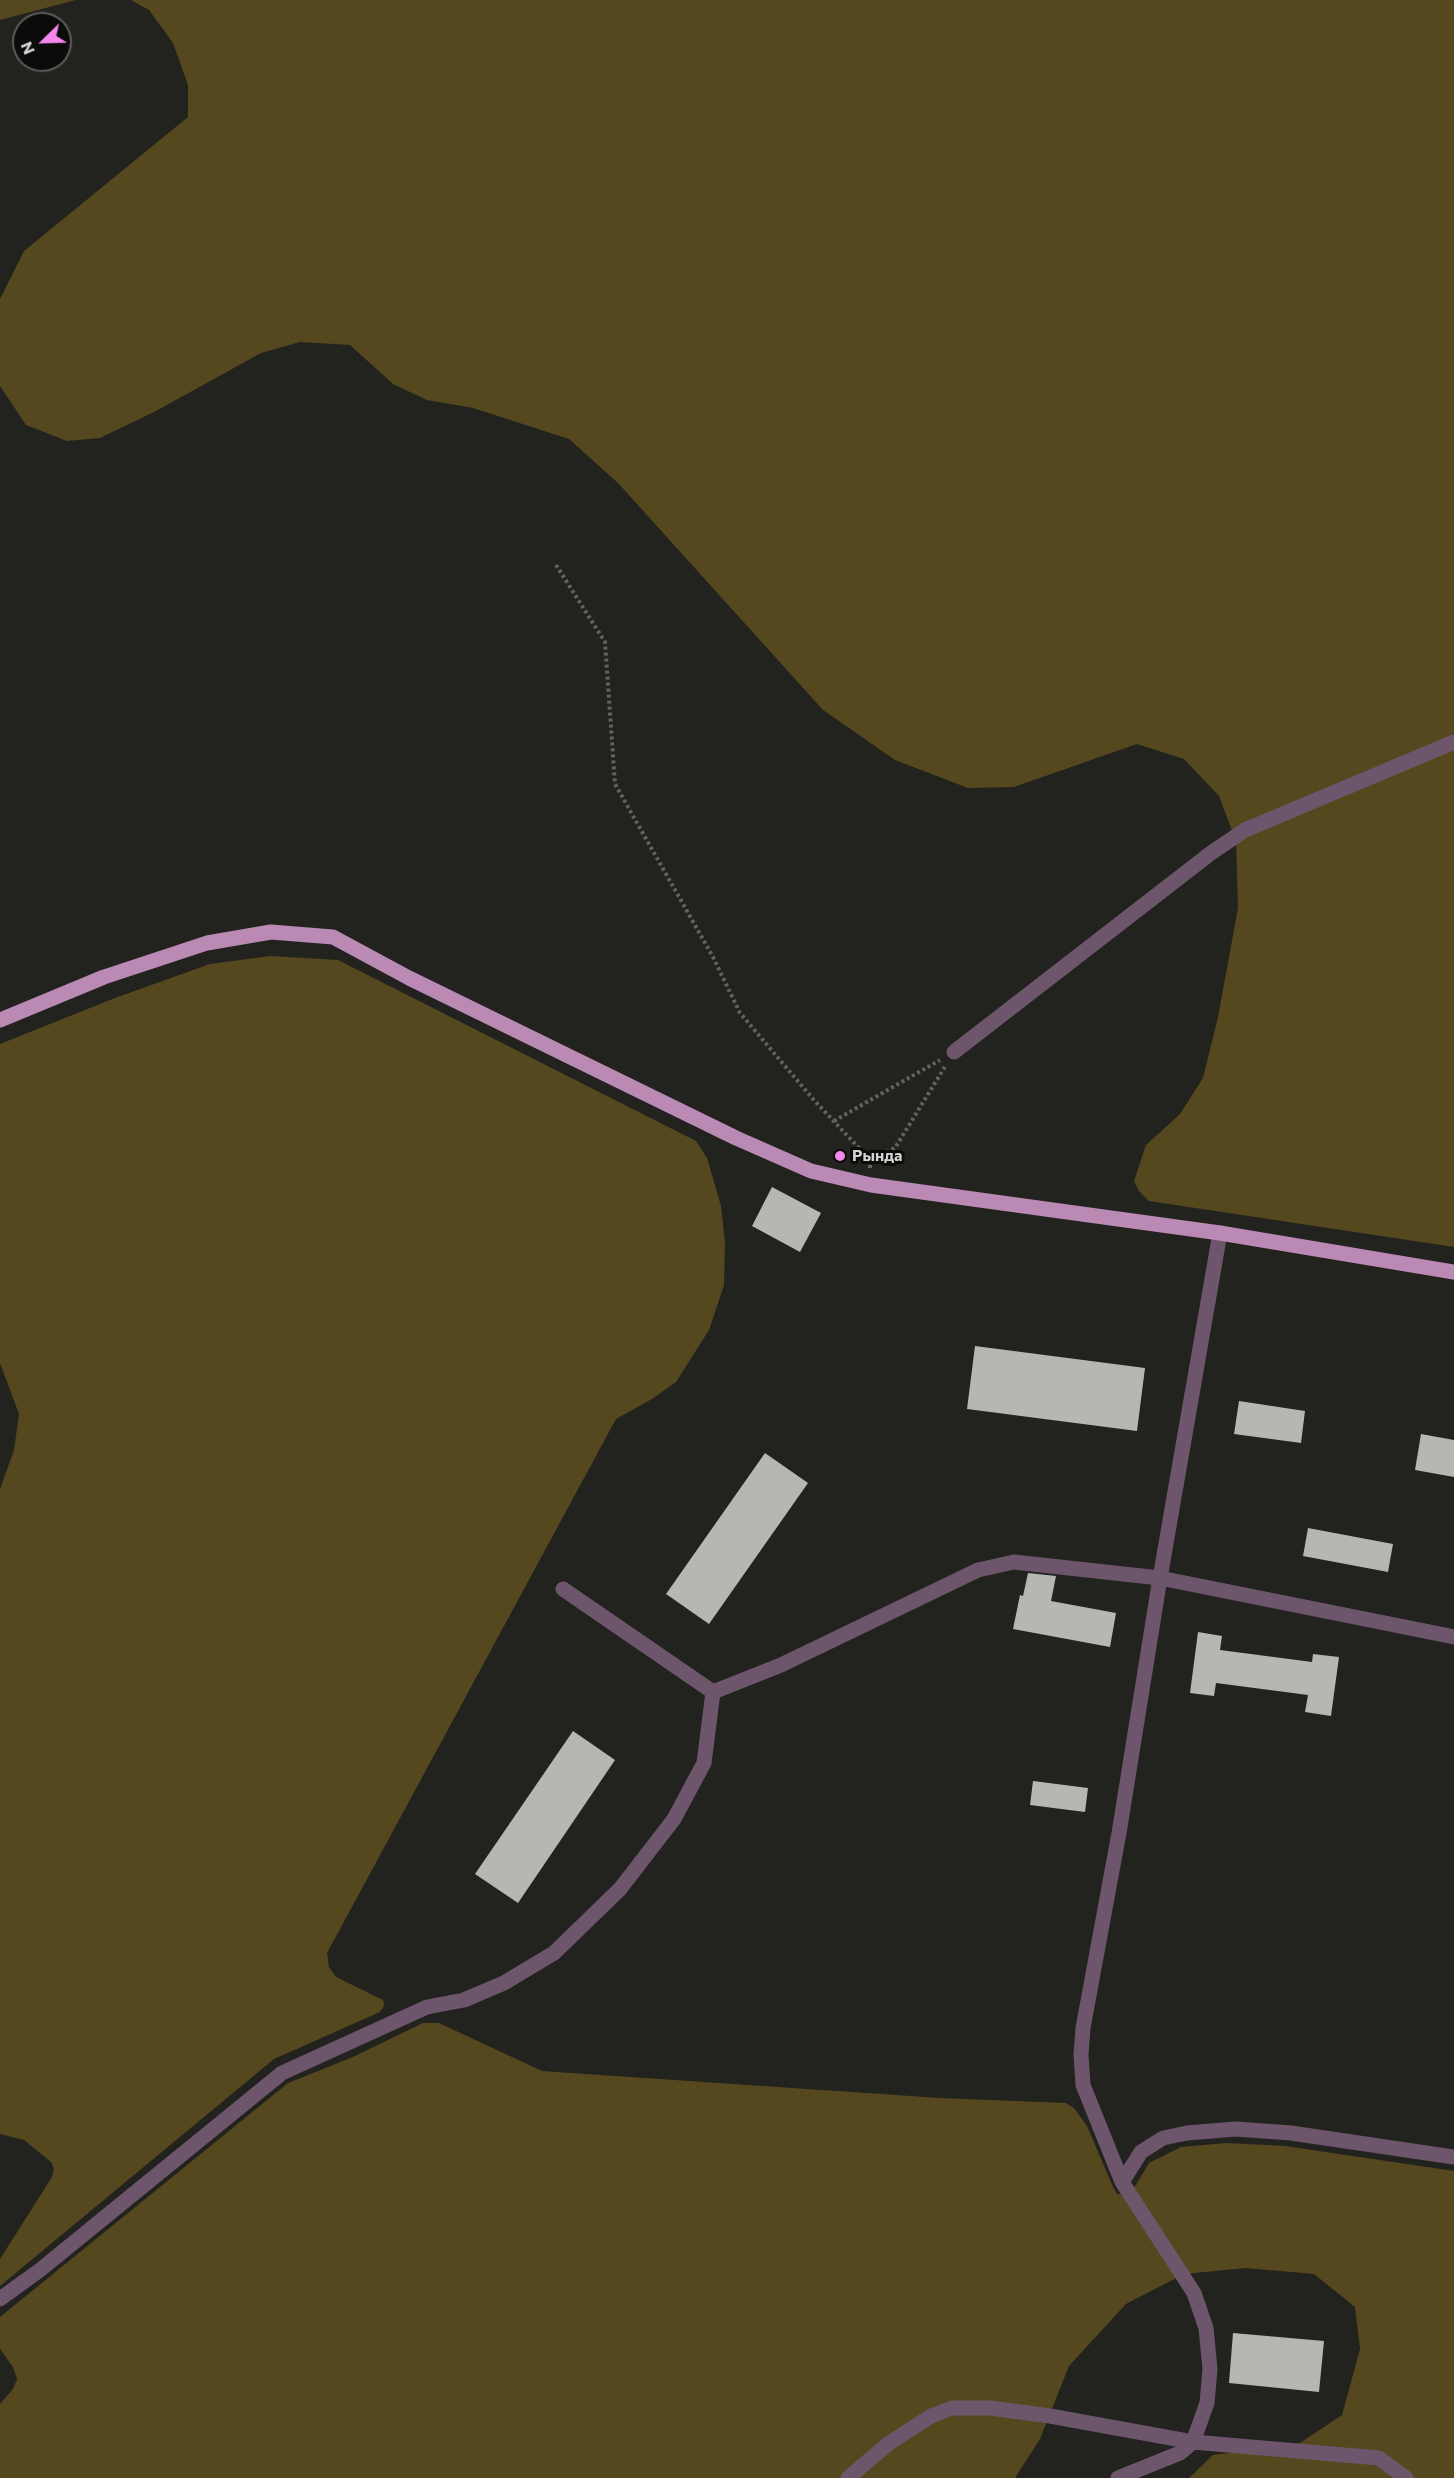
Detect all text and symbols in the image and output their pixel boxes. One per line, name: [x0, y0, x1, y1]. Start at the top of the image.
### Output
north arrow: [12, 12, 72, 72]
text: N: [16, 39, 38, 58]
place label: Рында: [852, 1146, 902, 1166]
marker: Рында: [833, 1149, 847, 1163]

